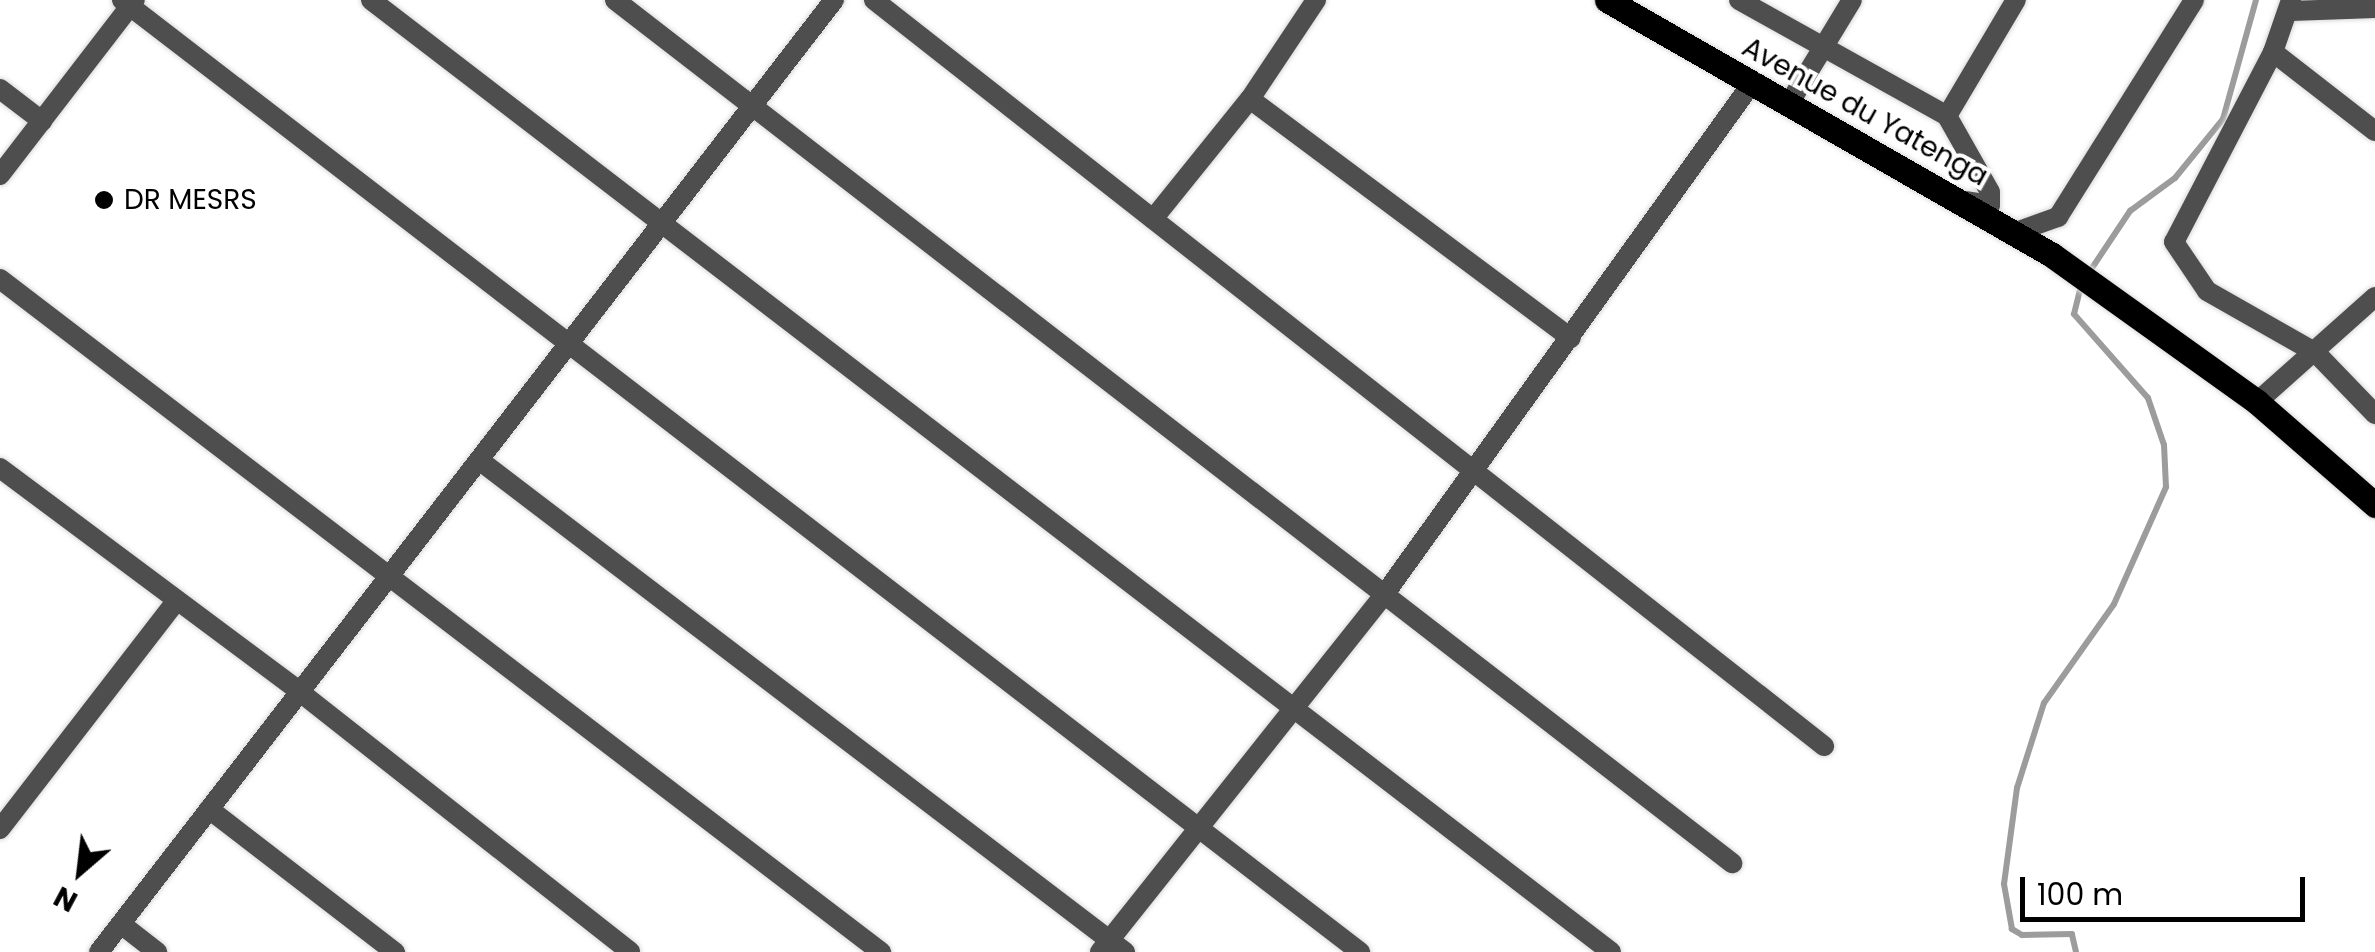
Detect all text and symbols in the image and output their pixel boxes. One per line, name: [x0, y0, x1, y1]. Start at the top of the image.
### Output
street label: Avenue du Yatenga: [1736, 31, 1994, 193]
place label: DR MESRS: [124, 183, 257, 217]
marker: DR MESRS: [93, 189, 115, 211]
north arrow: [30, 822, 130, 922]
scale bar: [2025, 857, 2310, 919]
text: 100 m: [2037, 873, 2123, 916]
text: N: [47, 877, 84, 921]

